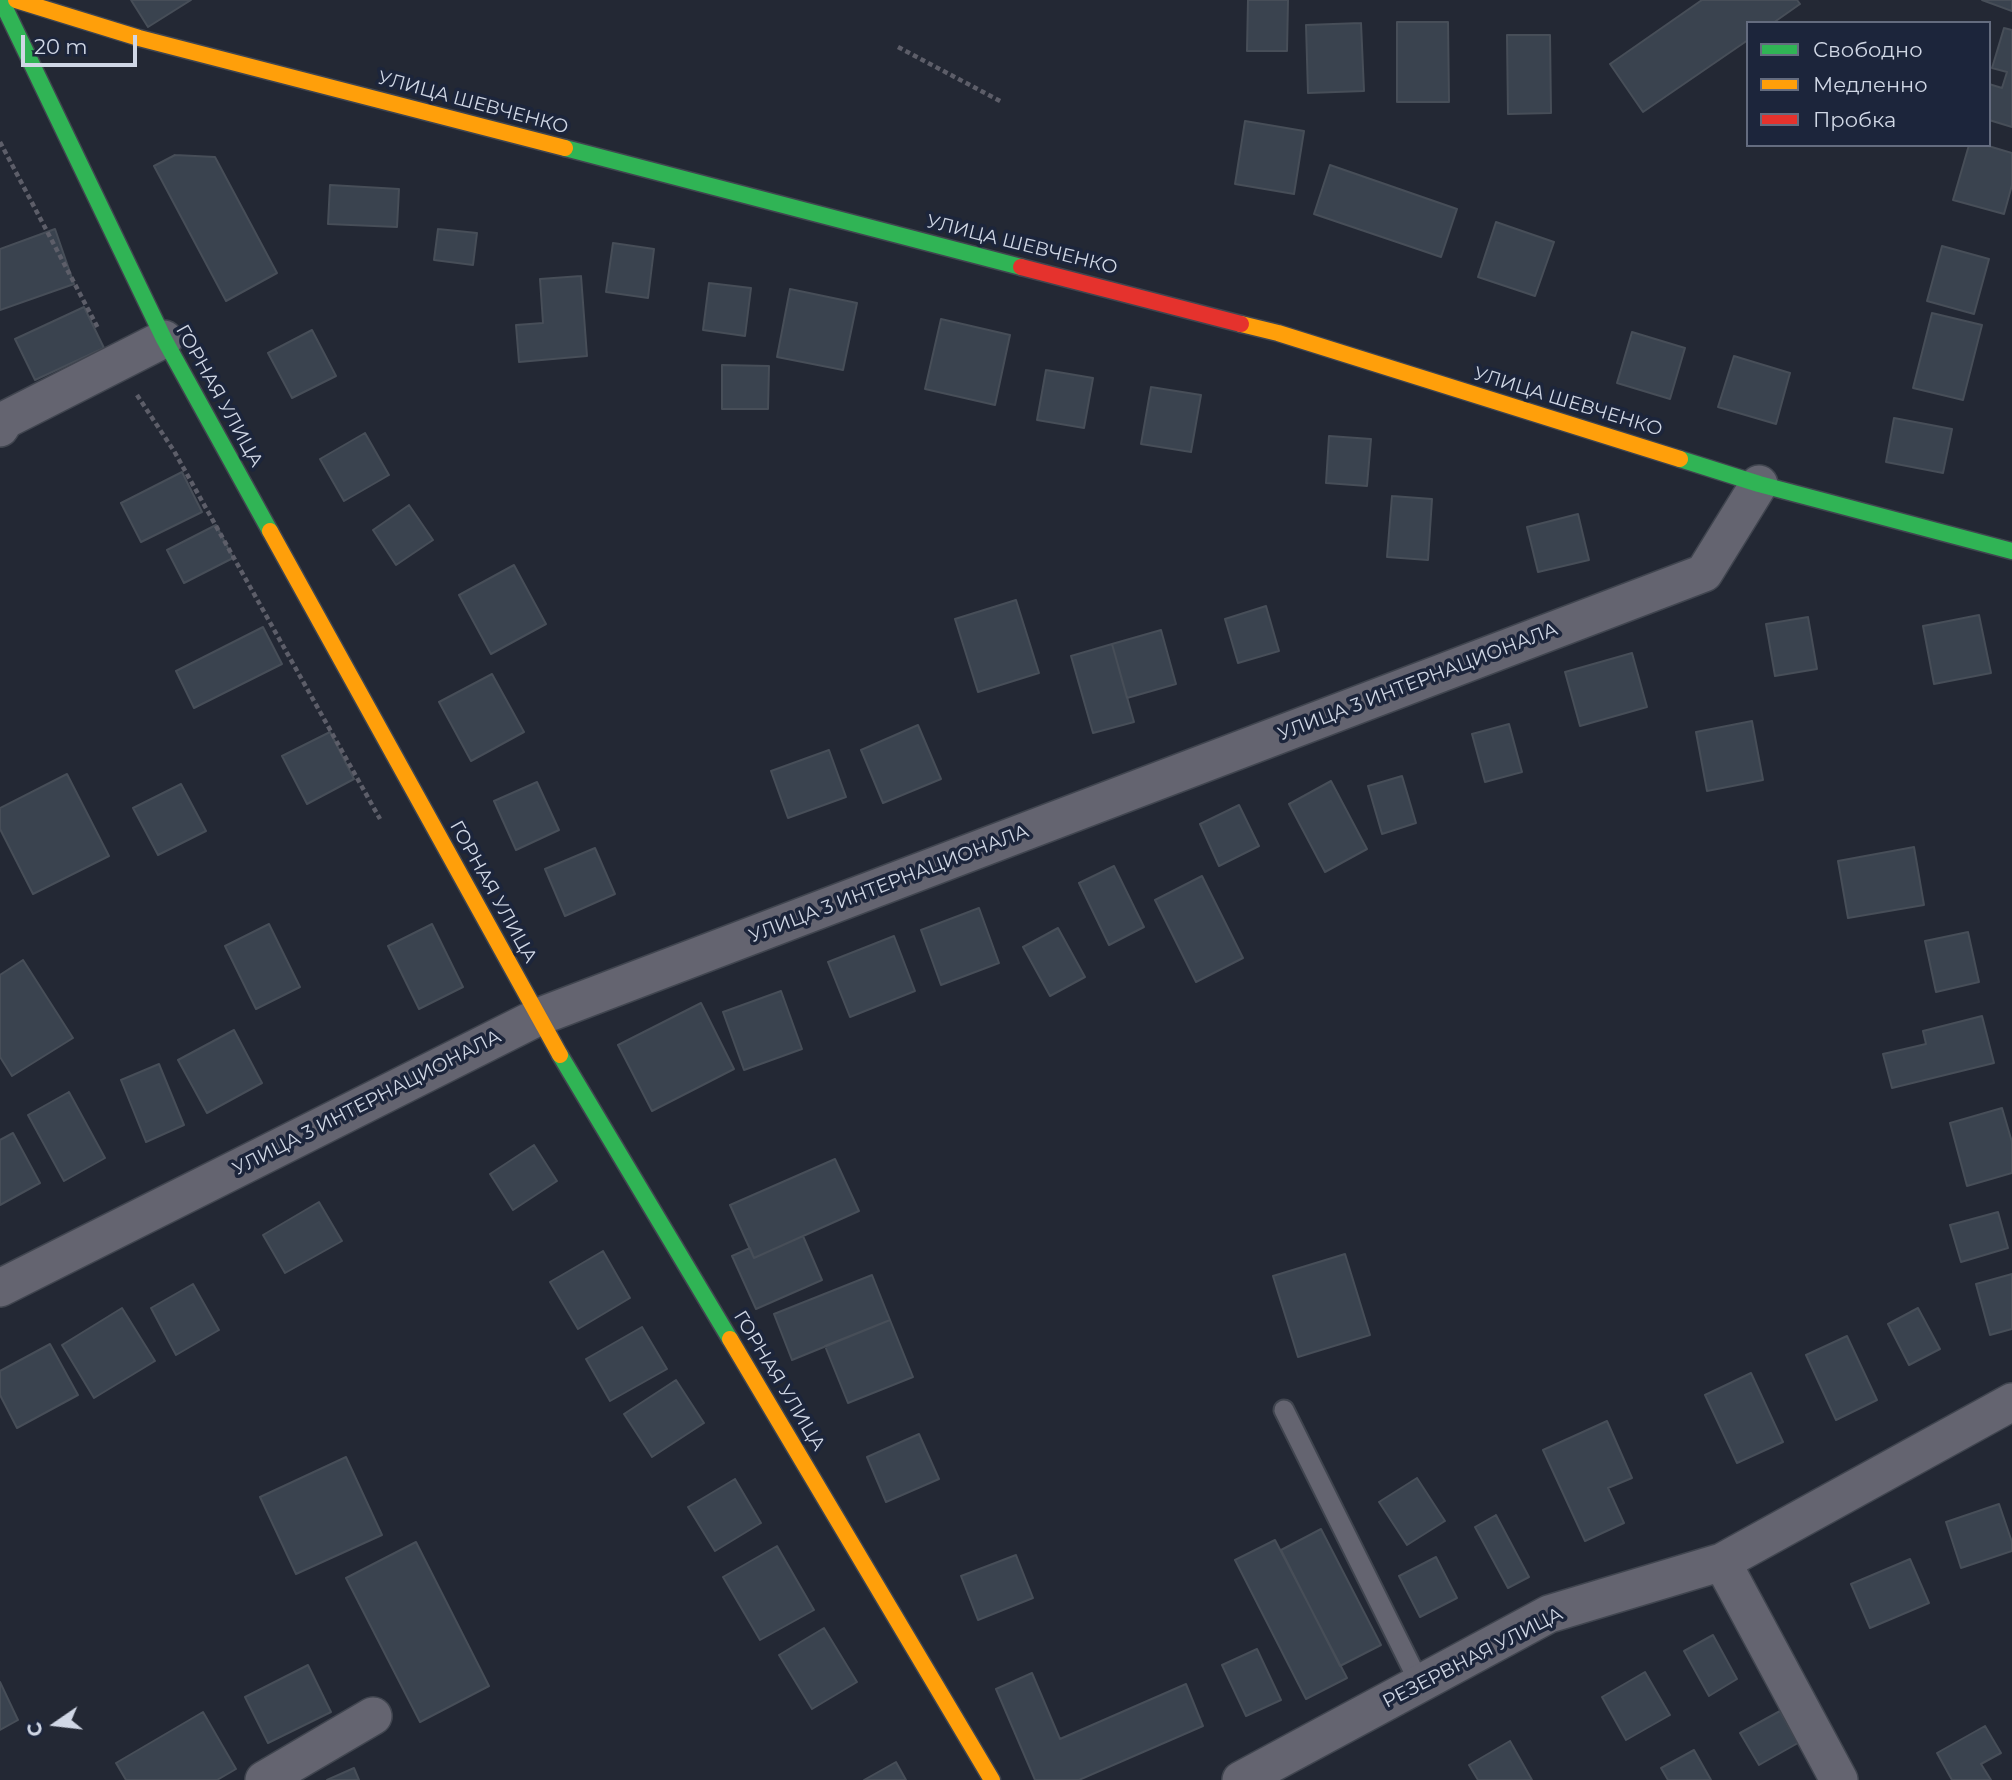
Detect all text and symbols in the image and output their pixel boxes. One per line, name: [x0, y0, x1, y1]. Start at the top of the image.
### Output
scale bar: [24, 21, 140, 65]
legend: [1746, 21, 1991, 147]
text: 20 m: [34, 34, 88, 59]
text: Свободно: [1813, 37, 1923, 62]
street label: УЛИЦА ШЕВЧЕНКО: [375, 67, 571, 139]
text: Медленно: [1813, 72, 1928, 97]
text: Пробка: [1813, 107, 1896, 132]
street label: УЛИЦА ШЕВЧЕНКО: [924, 210, 1120, 280]
street label: ГОРНАЯ УЛИЦА: [170, 321, 268, 471]
street label: УЛИЦА ШЕВЧЕНКО: [1471, 362, 1665, 442]
street label: УЛИЦА 3 ИНТЕРНАЦИОНАЛА: [1275, 618, 1561, 746]
street label: ГОРНАЯ УЛИЦА: [444, 817, 542, 967]
street label: УЛИЦА 3 ИНТЕРНАЦИОНАЛА: [746, 820, 1032, 948]
street label: УЛИЦА 3 ИНТЕРНАЦИОНАЛА: [229, 1025, 505, 1181]
street label: ГОРНАЯ УЛИЦА: [728, 1307, 830, 1455]
street label: РЕЗЕРВНАЯ УЛИЦА: [1379, 1603, 1567, 1713]
north arrow: [21, 1689, 91, 1759]
text: С: [22, 1720, 48, 1739]

